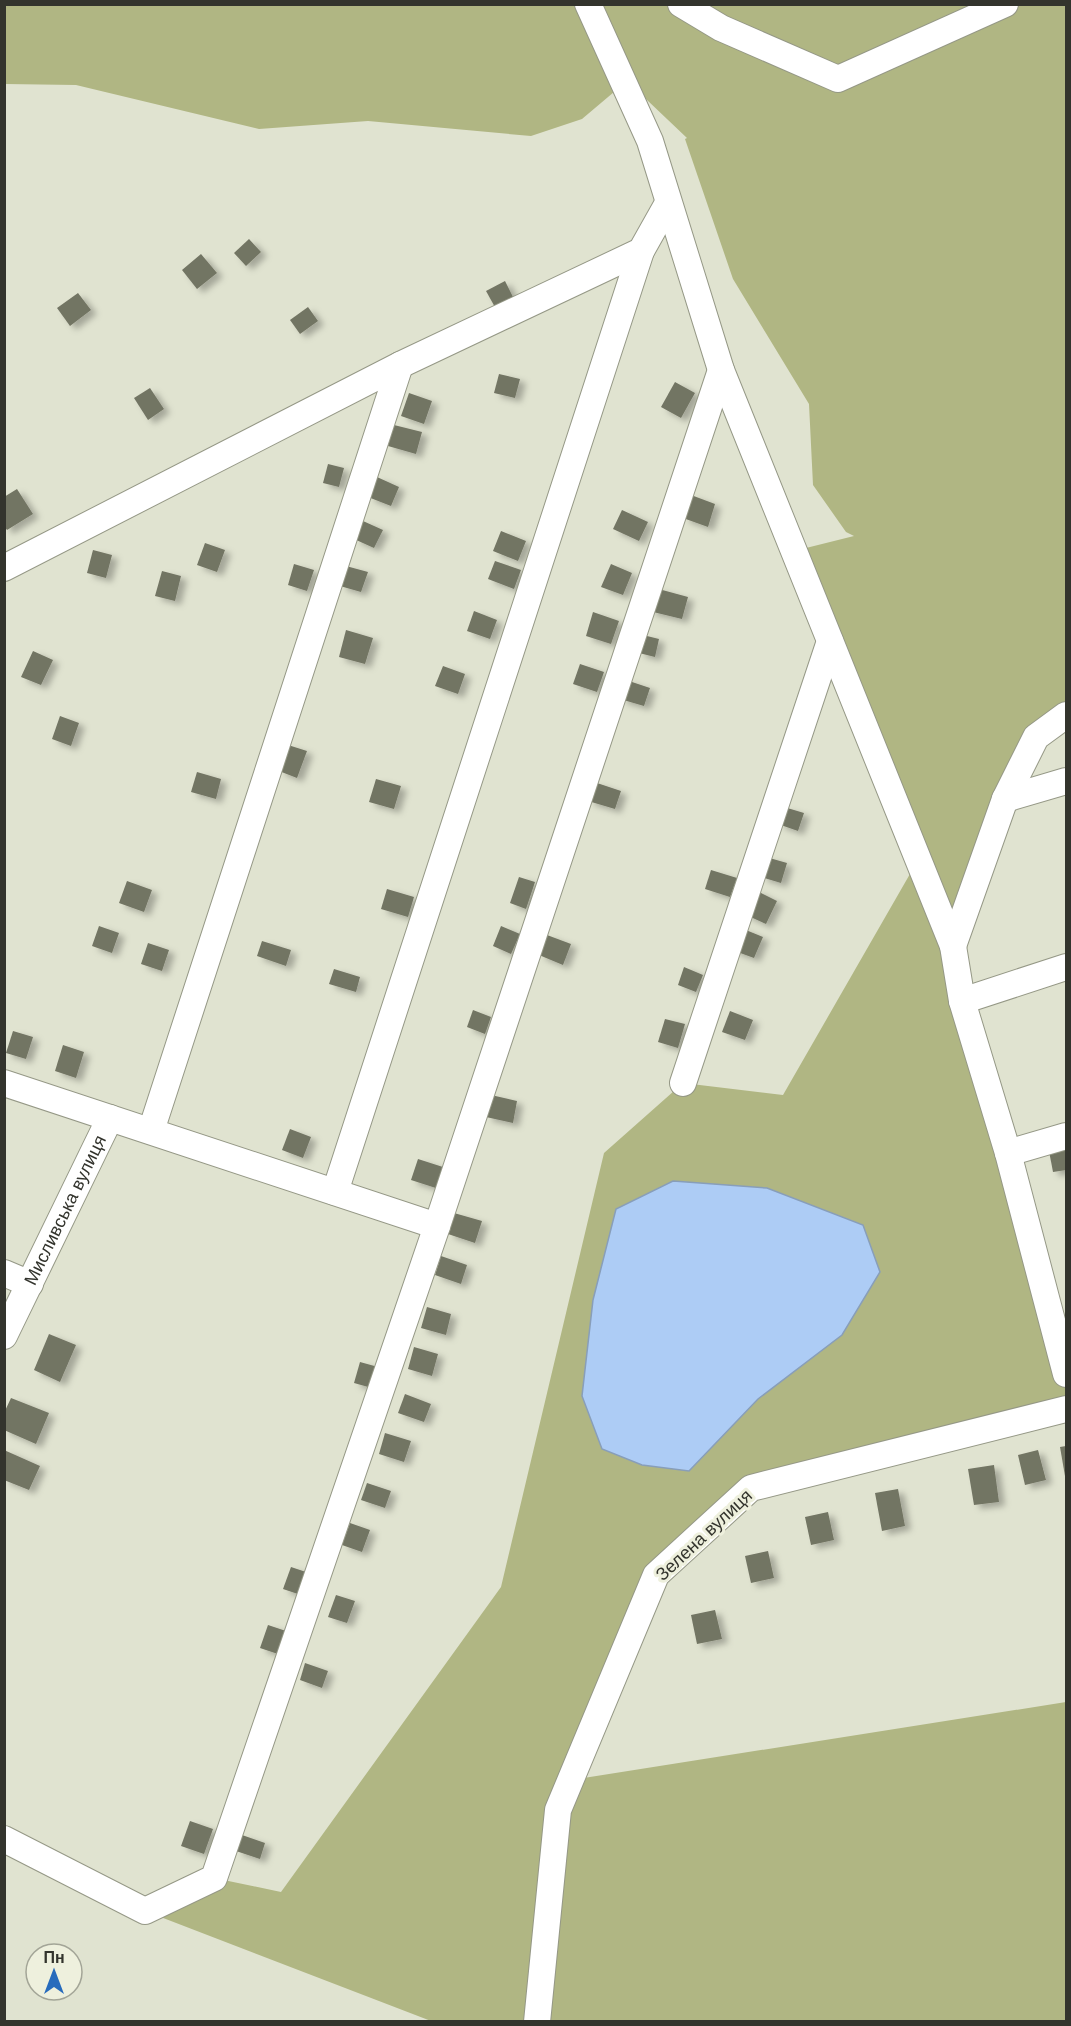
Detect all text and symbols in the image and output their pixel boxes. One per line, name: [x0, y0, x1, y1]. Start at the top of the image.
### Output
street label: Мисливська вулиця: [20, 1132, 110, 1288]
street label: Зелена вулиця: [652, 1485, 756, 1585]
north arrow: [24, 1942, 84, 2002]
text: Пн: [43, 1949, 65, 1966]

